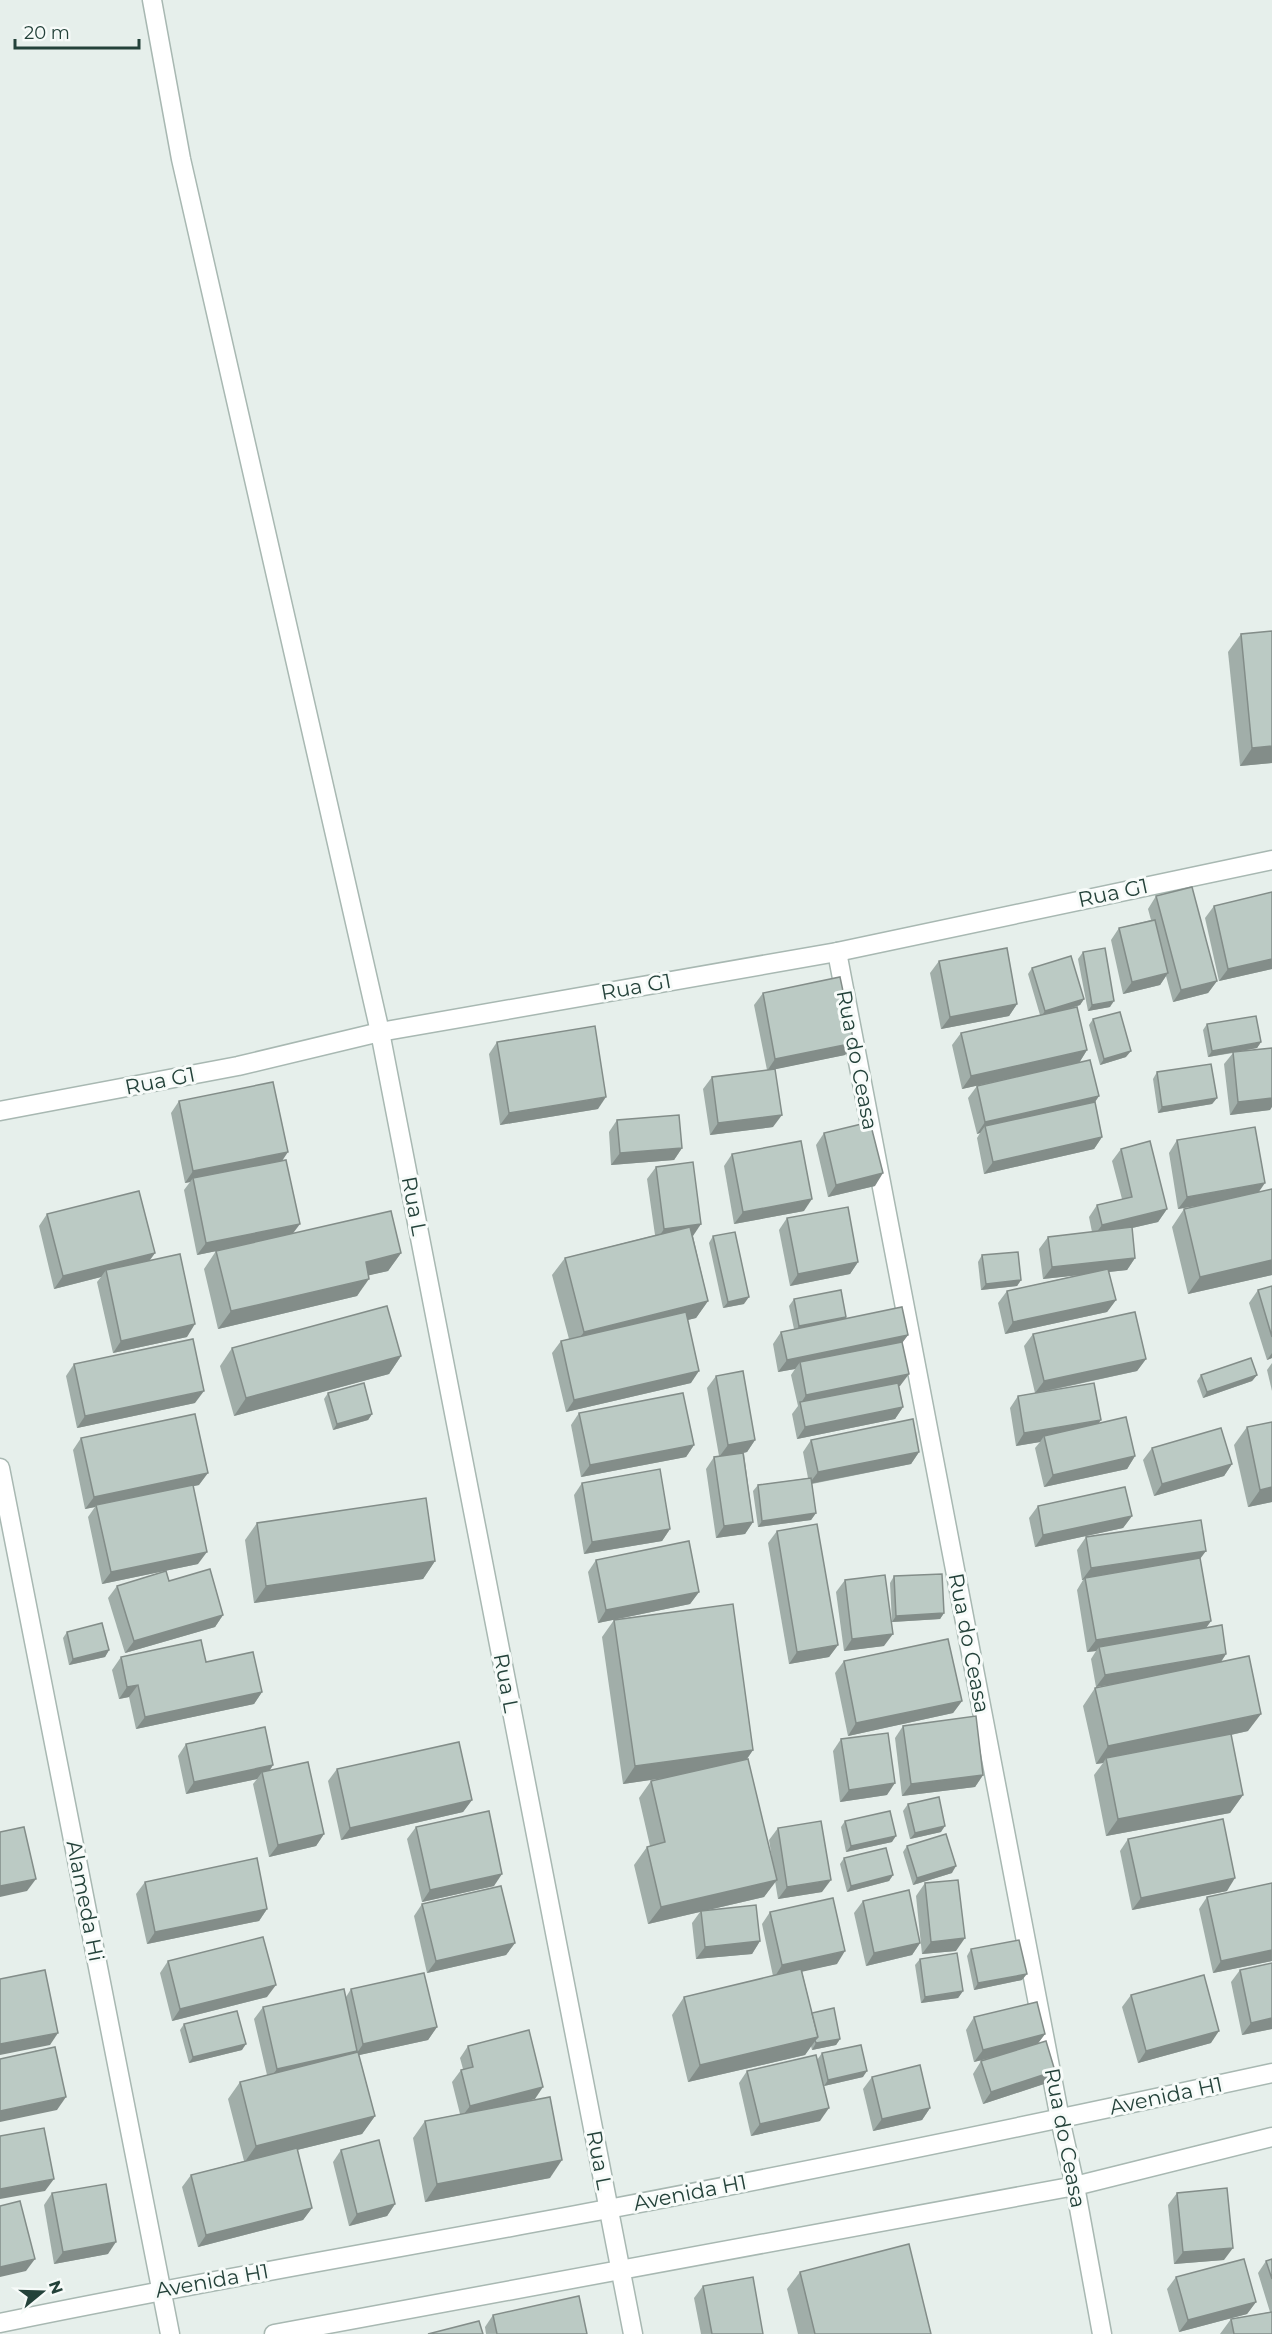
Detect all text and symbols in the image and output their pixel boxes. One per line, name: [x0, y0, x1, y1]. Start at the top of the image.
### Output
scale bar: [15, 12, 140, 50]
text: 20 m: [24, 22, 70, 44]
street label: Rua G1: [1076, 873, 1150, 912]
street label: Rua G1: [599, 968, 673, 1005]
street label: Rua do Ceasa: [832, 988, 883, 1132]
street label: Rua G1: [123, 1061, 197, 1100]
street label: Rua L: [397, 1174, 433, 1238]
street label: Rua do Ceasa: [944, 1571, 995, 1715]
street label: Rua L: [489, 1651, 525, 1715]
street label: Alameda Hi: [61, 1838, 109, 1964]
street label: Rua do Ceasa: [1040, 2066, 1091, 2210]
street label: Avenida H1: [1107, 2071, 1225, 2120]
street label: Rua L: [582, 2128, 618, 2192]
street label: Avenida H1: [631, 2169, 749, 2216]
street label: Avenida H1: [153, 2258, 271, 2303]
north arrow: [12, 2262, 72, 2322]
text: N: [45, 2278, 67, 2296]

